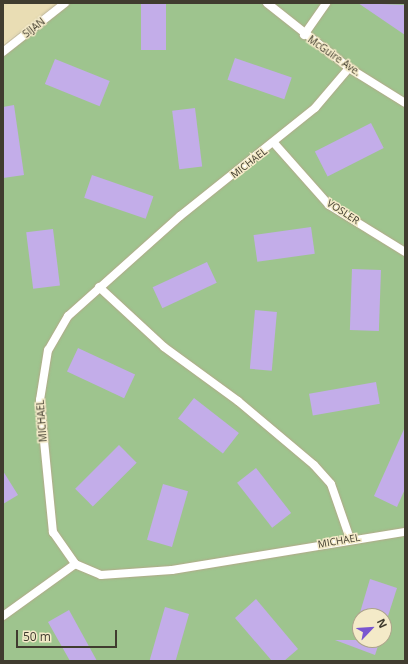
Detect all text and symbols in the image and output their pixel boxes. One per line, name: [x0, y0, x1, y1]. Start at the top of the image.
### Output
street label: SIJAN: [21, 16, 47, 40]
street label: McGuire Ave.: [305, 33, 363, 79]
street label: MICHAEL: [229, 145, 269, 181]
street label: VOSLER: [325, 197, 361, 227]
street label: MICHAEL: [35, 399, 49, 443]
street label: MICHAEL: [317, 531, 361, 551]
north arrow: [352, 608, 392, 648]
text: N: [374, 616, 391, 630]
scale bar: [18, 622, 119, 648]
text: 50 m: [23, 628, 51, 645]

